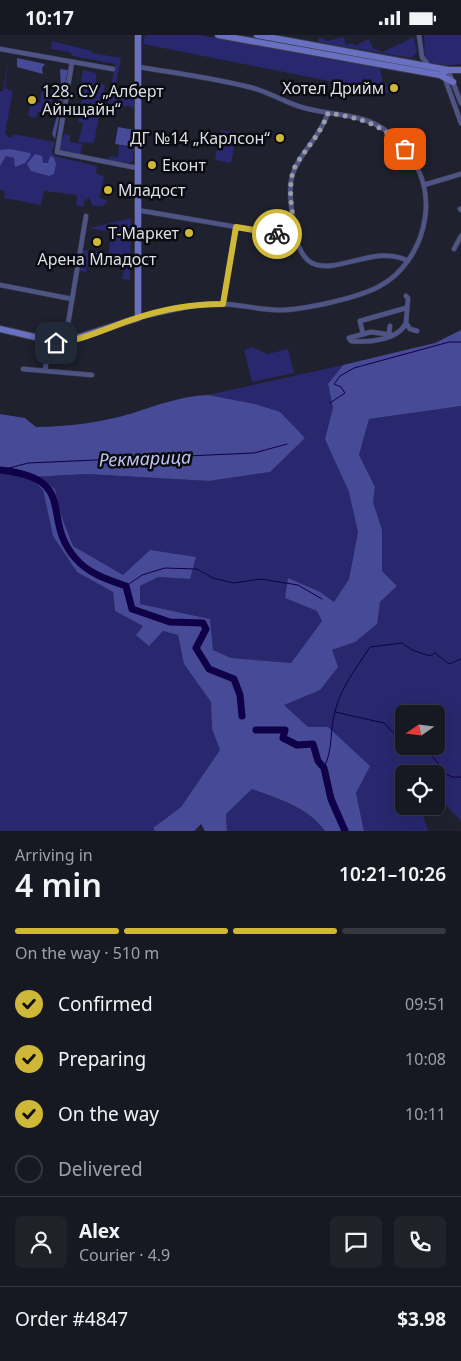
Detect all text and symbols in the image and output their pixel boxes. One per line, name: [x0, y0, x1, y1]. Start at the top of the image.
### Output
text: 10:17: [25, 5, 74, 31]
place label: Хотел Дрийм: [282, 77, 384, 99]
place label: 128. СУ „Алберт Айнщайн“: [42, 80, 164, 120]
marker: Хотел Дрийм: [388, 82, 400, 94]
marker: 128. СУ „Алберт Айнщайн“: [26, 94, 38, 106]
place label: ДГ №14 „Карлсон“: [130, 127, 270, 149]
pin: [384, 128, 426, 170]
marker: ДГ №14 „Карлсон“: [274, 132, 286, 144]
icon: bag: [391, 135, 419, 163]
place label: Еконт: [162, 154, 206, 176]
marker: Еконт: [146, 159, 158, 171]
place label: Младост: [118, 179, 186, 201]
marker: Младост: [102, 184, 114, 196]
courier: [252, 209, 302, 259]
icon: bike: [263, 220, 291, 248]
place label: Т-Маркет: [108, 222, 180, 244]
marker: Т-Маркет: [183, 227, 195, 239]
marker: Арена Младост: [91, 236, 103, 248]
place label: Арена Младост: [38, 248, 157, 270]
pin: [35, 322, 77, 364]
icon: home: [42, 329, 70, 357]
water label: Рекмарица: [98, 444, 192, 472]
north arrow: [395, 705, 445, 755]
map controls: [395, 705, 445, 815]
button: locate: [395, 765, 445, 815]
text: Arriving in: [15, 844, 93, 866]
text: 10:21–10:26: [339, 861, 446, 887]
text: 4 min: [15, 863, 102, 906]
text: On the way · 510 m: [15, 942, 159, 964]
icon: check: [15, 990, 43, 1018]
text: Confirmed: [58, 991, 153, 1017]
text: 09:51: [405, 993, 446, 1015]
icon: check: [15, 1045, 43, 1073]
text: Preparing: [58, 1046, 146, 1072]
text: 10:08: [405, 1048, 446, 1070]
icon: check: [15, 1100, 43, 1128]
text: On the way: [58, 1101, 159, 1127]
text: 10:11: [405, 1103, 446, 1125]
text: Delivered: [58, 1156, 143, 1182]
button: person: [15, 1216, 67, 1268]
button: chat: [330, 1216, 382, 1268]
button: phone: [394, 1216, 446, 1268]
text: Alex: [79, 1218, 120, 1244]
text: Courier · 4.9: [79, 1244, 170, 1266]
text: Order #4847: [15, 1306, 128, 1332]
text: $3.98: [397, 1306, 446, 1332]

